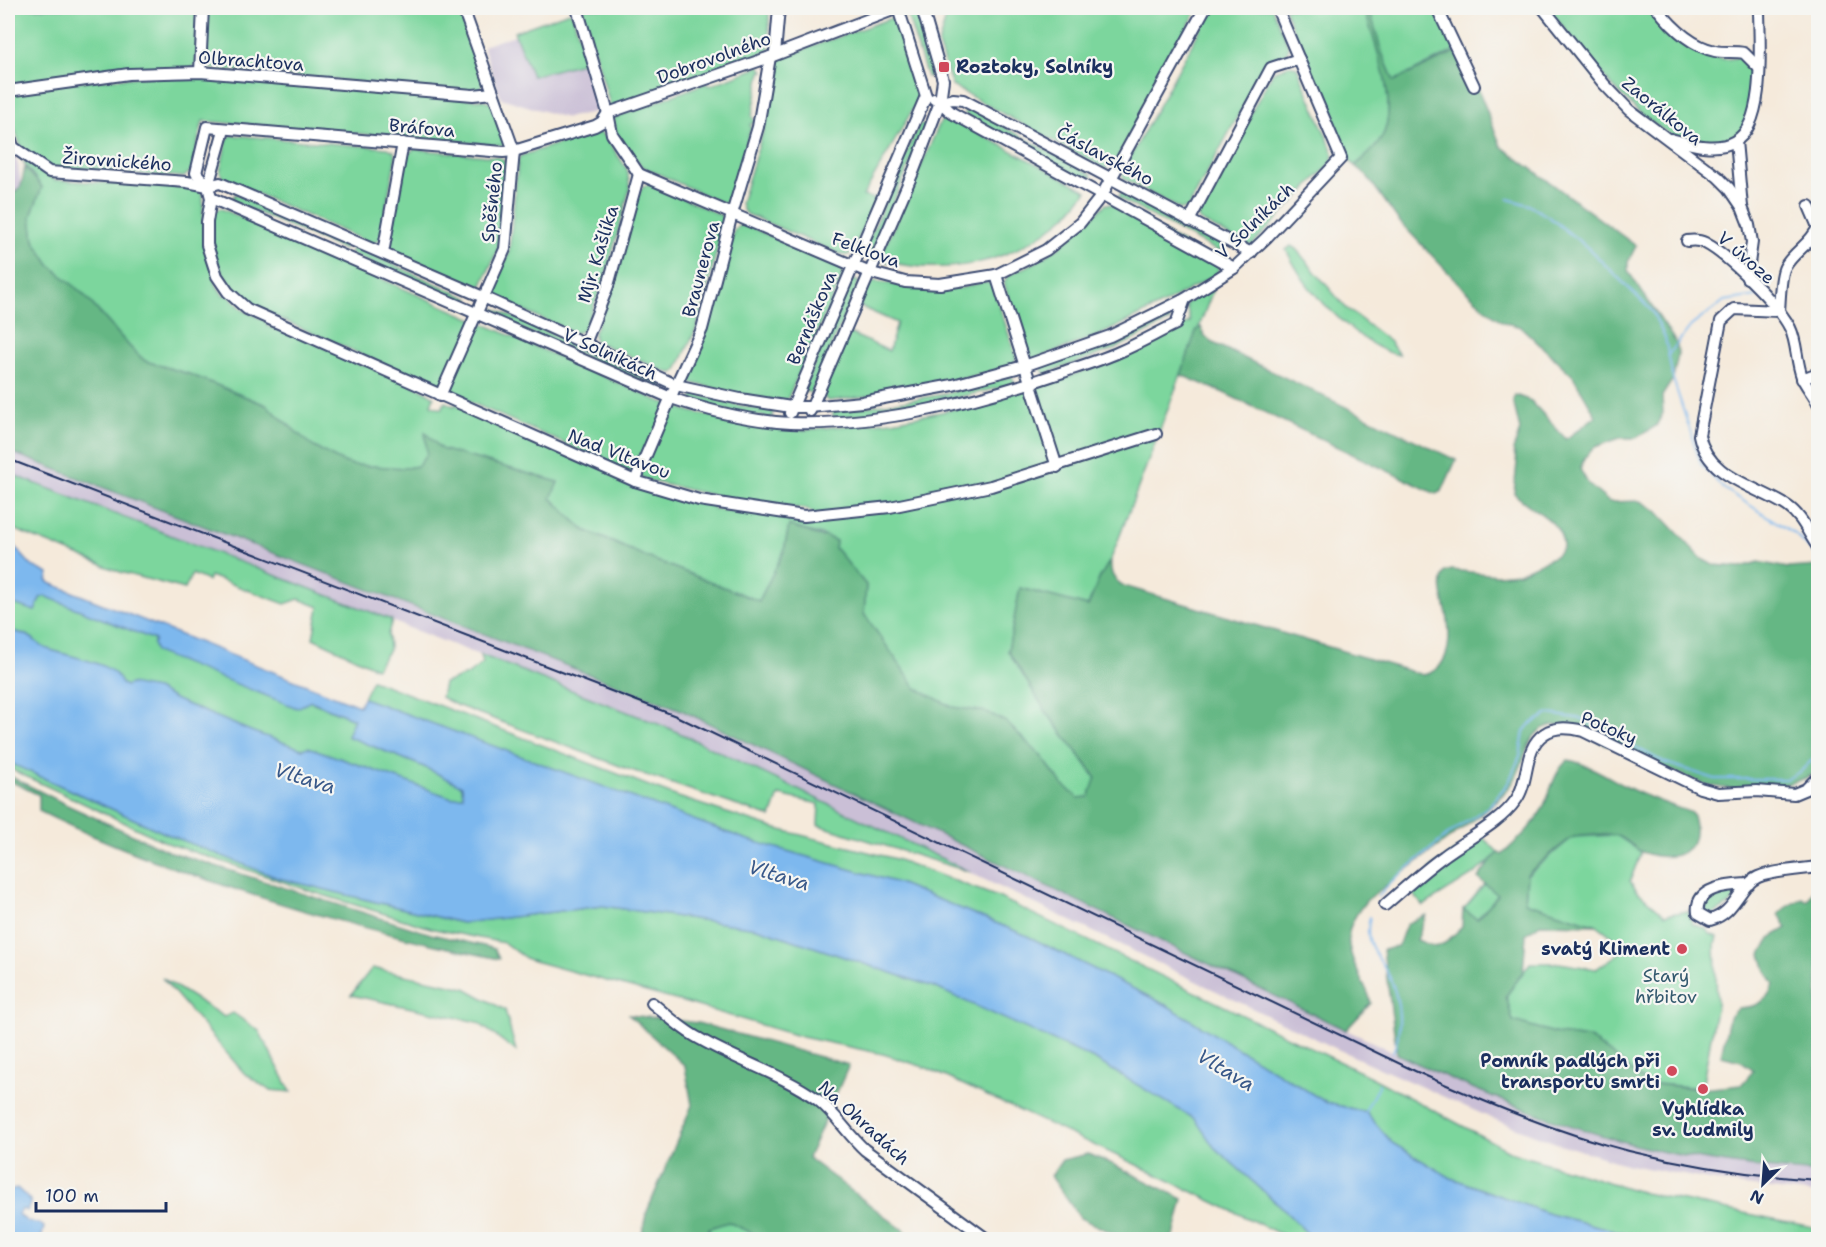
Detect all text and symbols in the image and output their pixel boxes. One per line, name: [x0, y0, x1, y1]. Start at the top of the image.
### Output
street label: Dobrovolného: [654, 26, 774, 90]
street label: Olbrachtova: [197, 45, 305, 77]
place label: Roztoky, Solníky: [956, 55, 1113, 79]
marker: Roztoky, Solníky: [937, 60, 951, 74]
street label: Zaorálkova: [1617, 71, 1707, 151]
street label: Bráfova: [388, 113, 456, 143]
street label: Čáslavského: [1052, 120, 1158, 192]
street label: Žirovnického: [62, 145, 172, 177]
street label: Spěšného: [476, 160, 508, 244]
street label: V Solníkách: [1210, 177, 1300, 265]
street label: Mjr. Kašlíka: [572, 202, 624, 306]
street label: Braunerova: [677, 218, 725, 320]
street label: V úvoze: [1712, 226, 1780, 290]
street label: Felklova: [828, 227, 904, 273]
street label: Bernáškova: [781, 267, 843, 369]
street label: V Solníkách: [559, 322, 661, 386]
street label: Nad Vltavou: [564, 423, 674, 485]
street label: Potoky: [1577, 705, 1641, 751]
water label: Vltava: [271, 756, 339, 800]
water label: Vltava: [745, 853, 813, 897]
place label: svatý Kliment: [1541, 937, 1670, 961]
marker: svatý Kliment: [1675, 942, 1689, 956]
park label: Starý hřbitov: [1635, 964, 1697, 1009]
water label: Vltava: [1192, 1043, 1260, 1097]
place label: Pomník padlých při transportu smrti: [1480, 1049, 1660, 1094]
marker: Pomník padlých při transportu smrti: [1665, 1064, 1679, 1078]
street label: Na Ohradách: [813, 1075, 915, 1171]
marker: Vyhlídka sv. Ludmily: [1696, 1082, 1710, 1096]
place label: Vyhlídka sv. Ludmily: [1652, 1097, 1754, 1142]
north arrow: [1733, 1154, 1793, 1214]
scale bar: [36, 1175, 166, 1213]
text: 100 m: [45, 1184, 99, 1208]
text: N: [1747, 1185, 1767, 1209]

